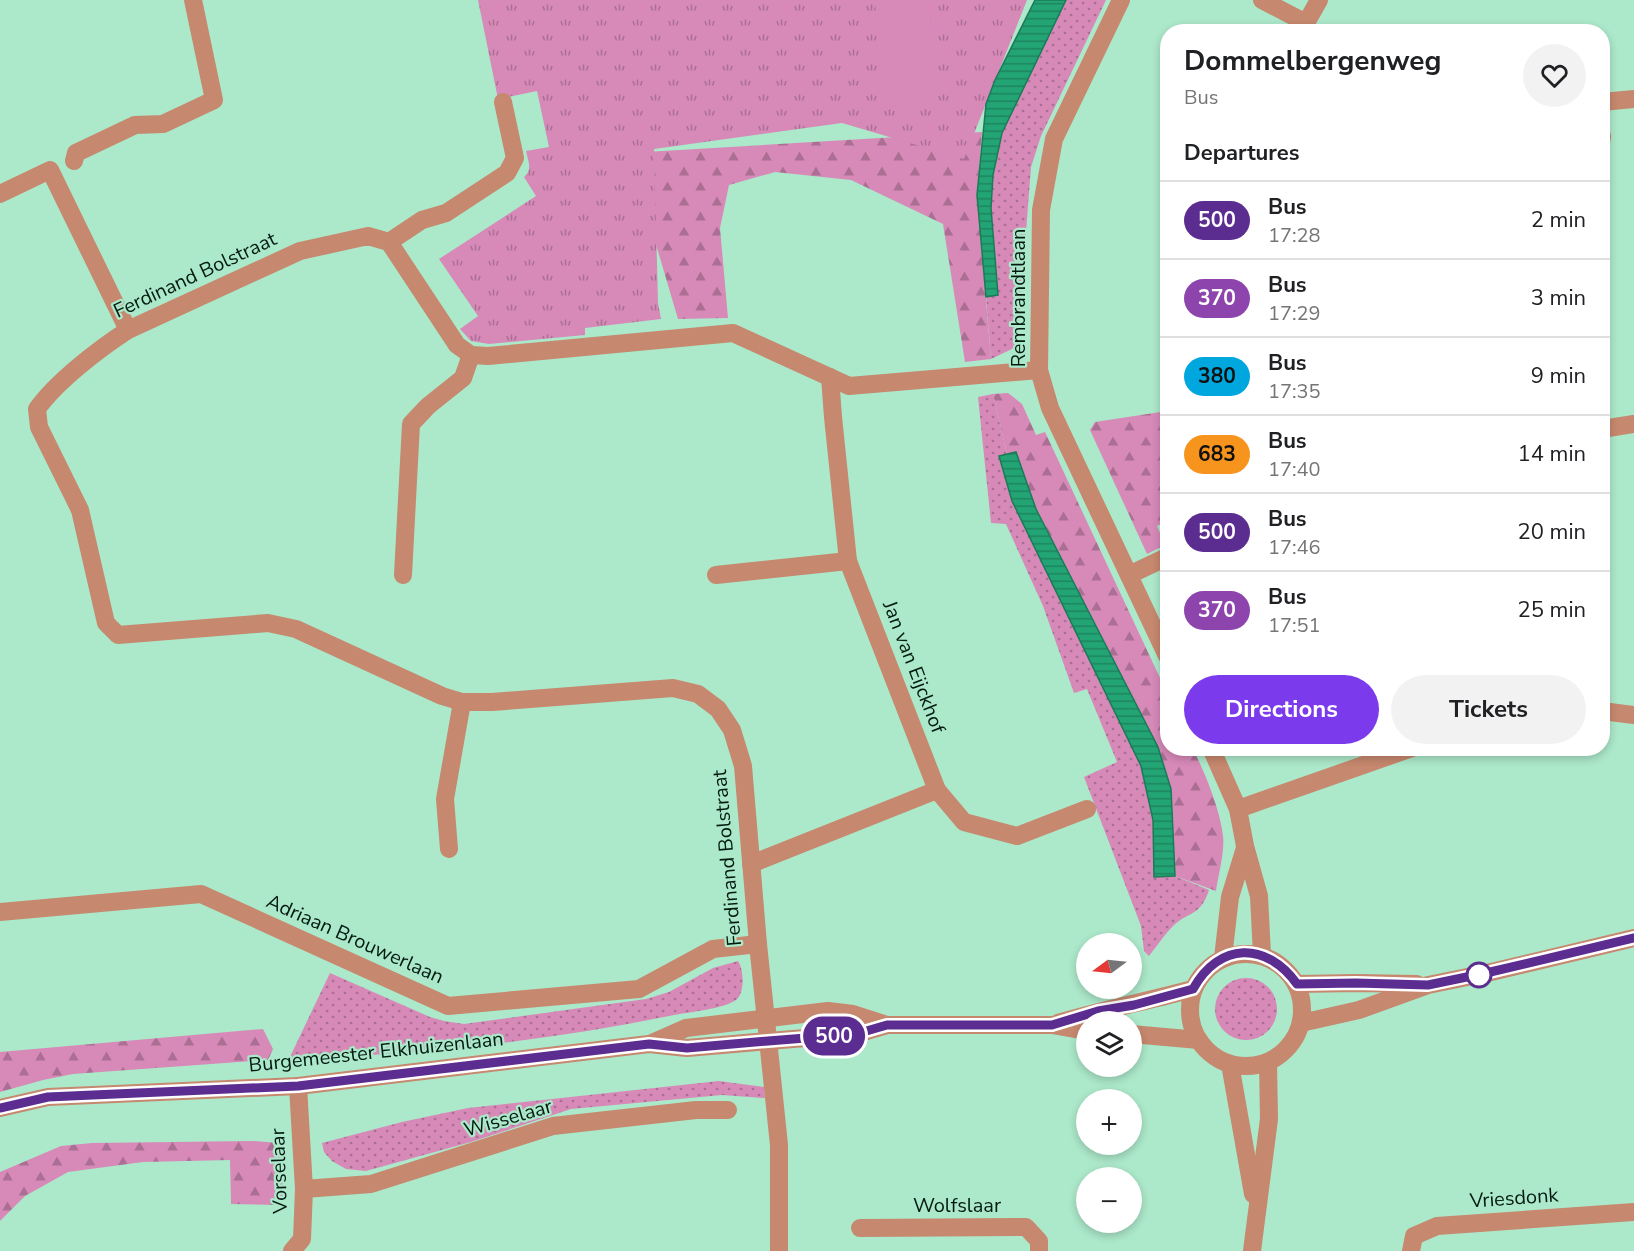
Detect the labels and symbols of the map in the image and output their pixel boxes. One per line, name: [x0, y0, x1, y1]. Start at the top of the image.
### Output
street label: Ferdinand Bolstraat: [109, 225, 282, 325]
street label: Rembrandtlaan: [1005, 229, 1032, 367]
street label: Jan van Eijckhof: [876, 596, 952, 738]
street label: Ferdinand Bolstraat: [706, 768, 748, 947]
street label: Adriaan Brouwerlaan: [262, 888, 448, 990]
north arrow: [1076, 933, 1142, 999]
unlabelled marker: [1466, 962, 1492, 988]
line badge: 500: [800, 1016, 868, 1056]
street label: Burgemeester Elkhuizenlaan: [247, 1025, 505, 1079]
street label: Wisselaar: [461, 1093, 555, 1143]
street label: Vorselaar: [264, 1128, 294, 1215]
street label: Vriesdonk: [1468, 1181, 1560, 1215]
street label: Wolfslaar: [913, 1192, 1001, 1219]

